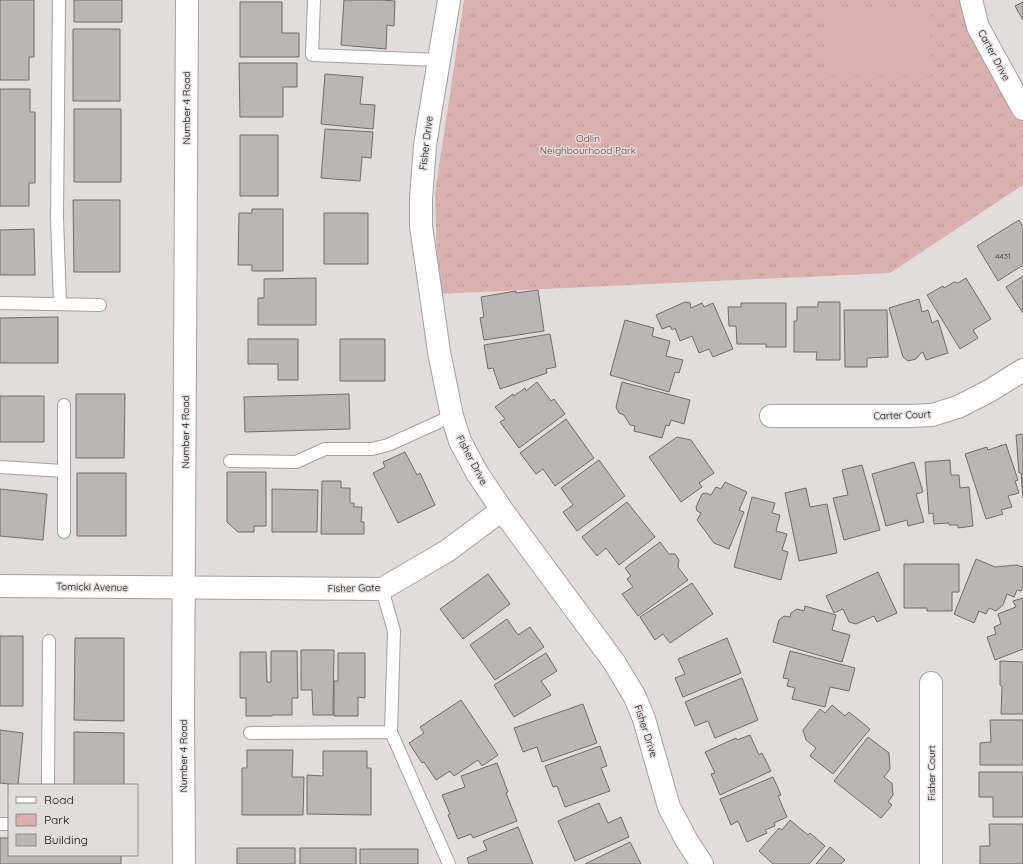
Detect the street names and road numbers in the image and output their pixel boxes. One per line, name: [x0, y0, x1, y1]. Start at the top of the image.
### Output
street label: Carter Drive: [975, 27, 1013, 83]
street label: Number 4 Road: [180, 71, 193, 145]
street label: Fisher Drive: [416, 115, 436, 171]
street label: Number 4 Road: [179, 395, 192, 469]
street label: Carter Court: [873, 407, 932, 422]
street label: Fisher Drive: [453, 433, 491, 487]
street label: Tomicki Avenue: [56, 580, 128, 594]
street label: Fisher Gate: [328, 581, 381, 595]
street label: Fisher Drive: [631, 703, 661, 759]
street label: Number 4 Road: [177, 719, 190, 793]
street label: Fisher Court: [925, 744, 938, 801]

